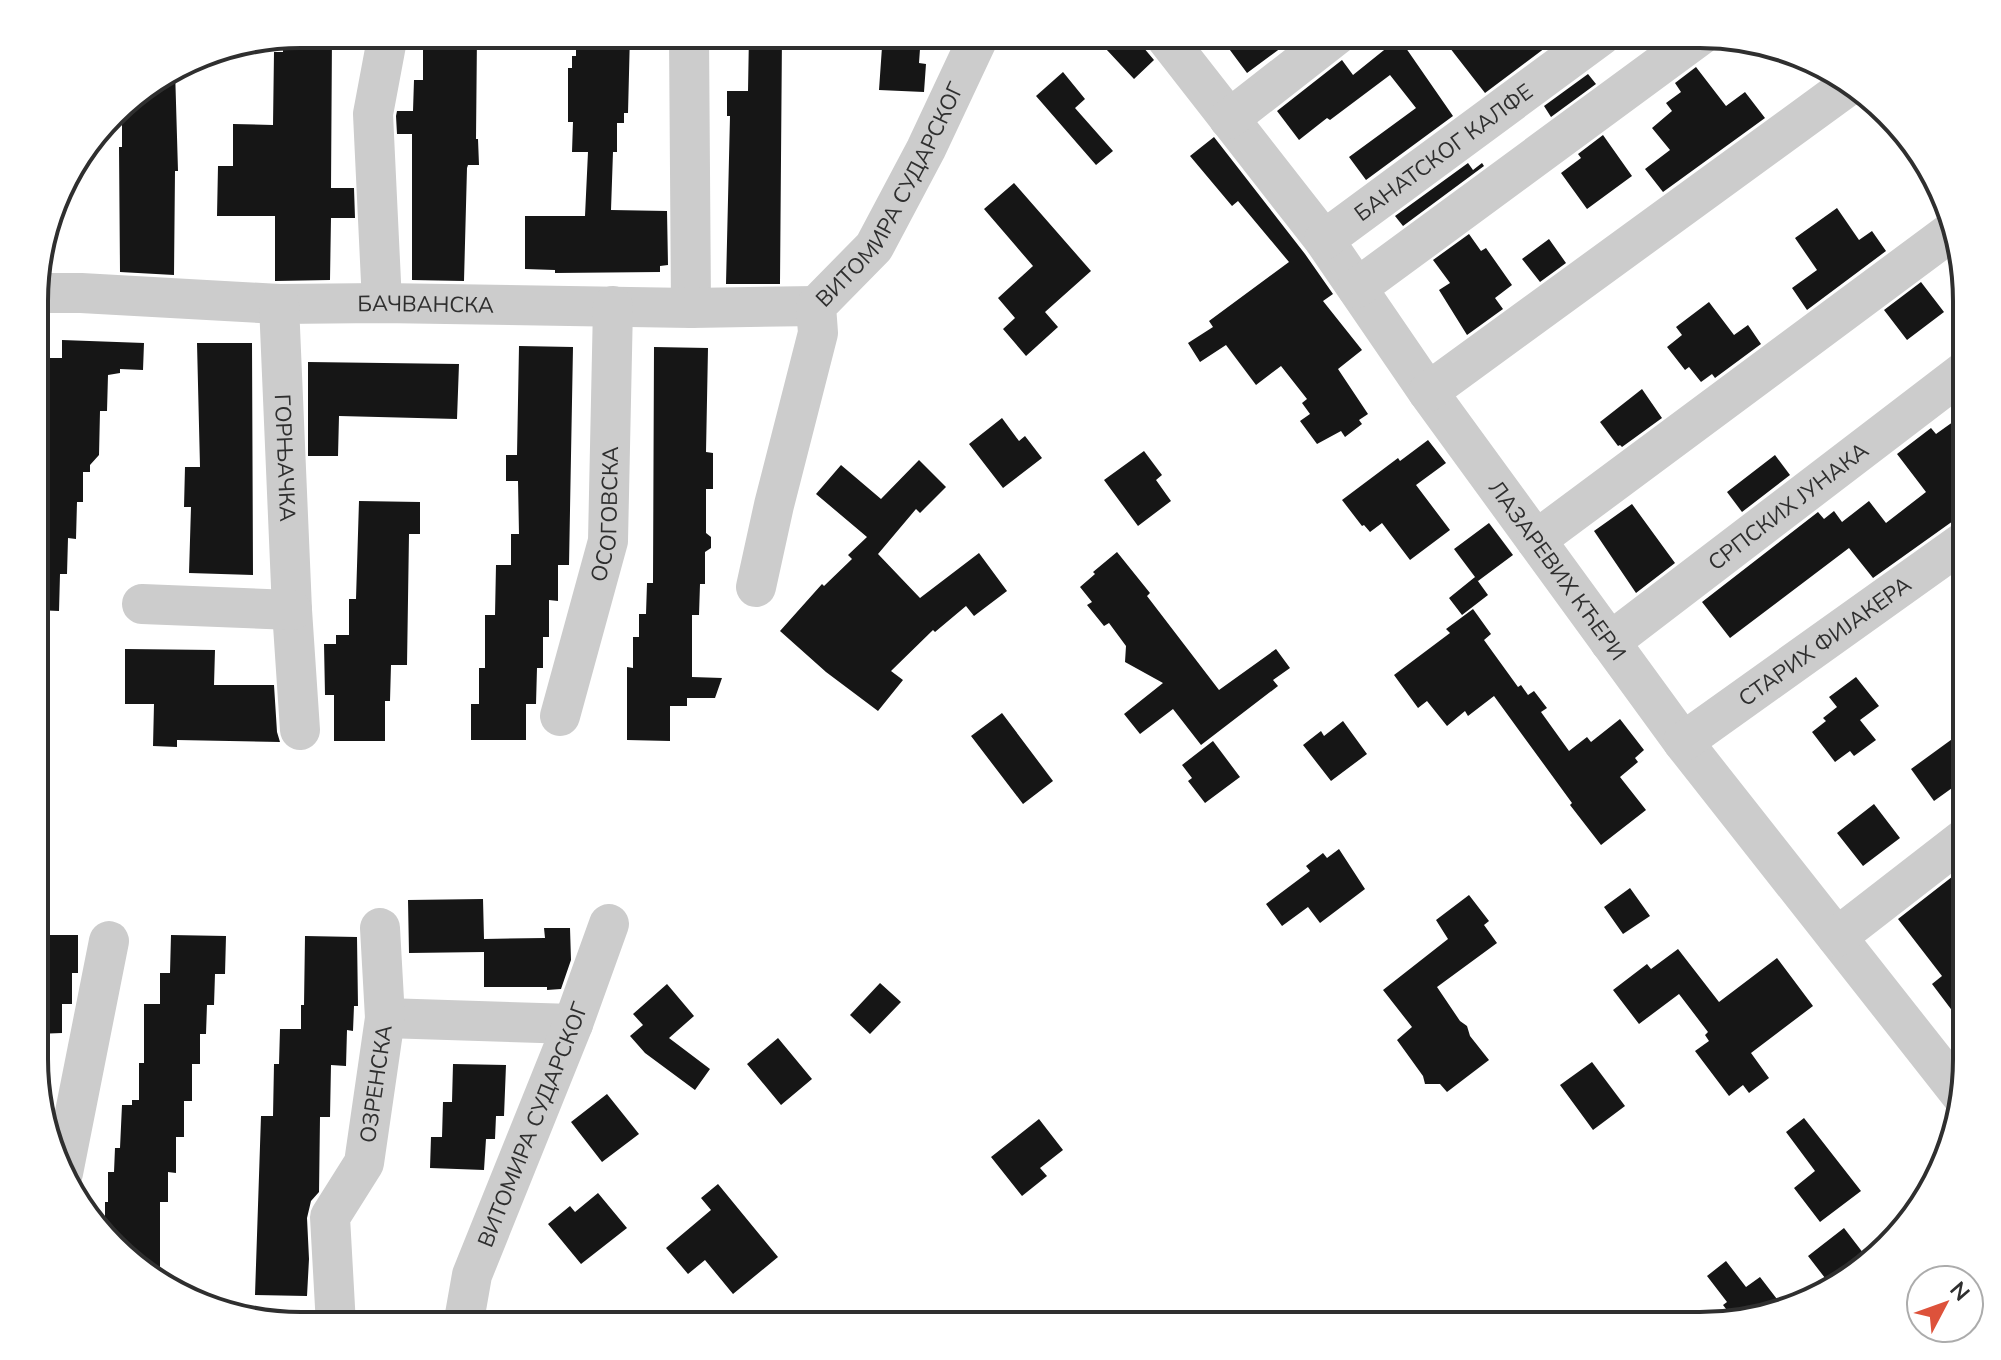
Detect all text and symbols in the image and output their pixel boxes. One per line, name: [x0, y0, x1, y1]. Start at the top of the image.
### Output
street label: ВИТОМИРА СУДАРСКОГ: [809, 77, 971, 314]
street label: БАНАТСКОГ КАЛФЕ: [1348, 77, 1539, 229]
street label: БАЧВАНСКА: [357, 289, 494, 321]
street label: ГОРЊАЧКА: [267, 393, 302, 522]
street label: СРПСКИХ ЈУНАКА: [1702, 436, 1875, 578]
street label: ОСОГОВСКА: [583, 446, 626, 585]
street label: ЛАЗАРЕВИХ КЋЕРИ: [1481, 475, 1633, 667]
street label: СТАРИХ ФИЈАКЕРА: [1733, 570, 1918, 714]
street label: ВИТОМИРА СУДАРСКОГ: [471, 998, 596, 1252]
street label: ОЗРЕНСКА: [353, 1023, 400, 1145]
north arrow: [1905, 1264, 1985, 1344]
text: N: [1943, 1275, 1976, 1308]

